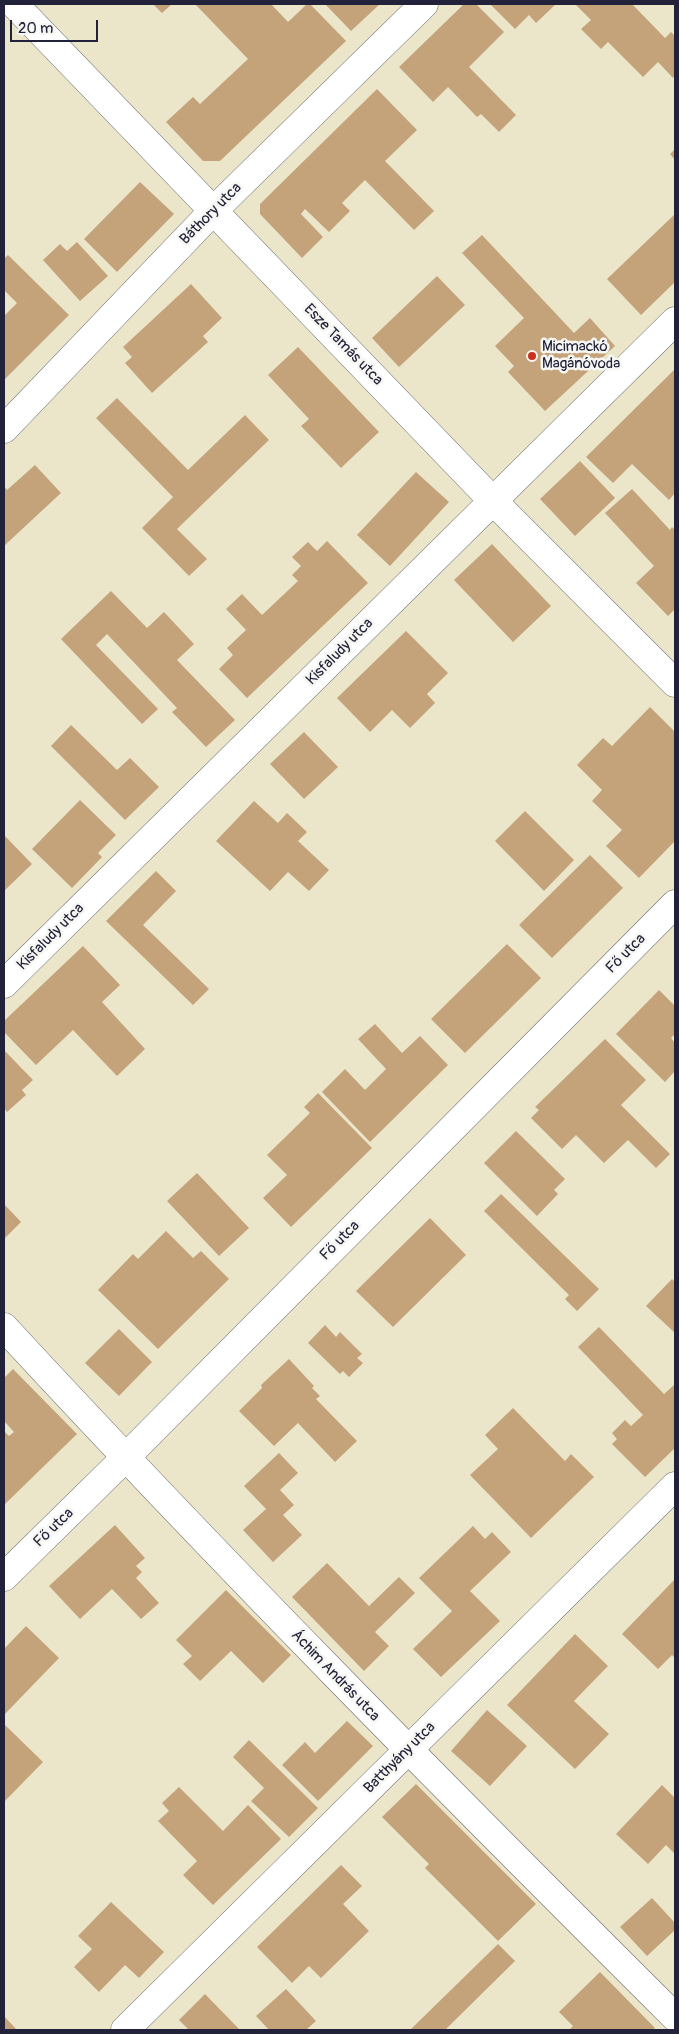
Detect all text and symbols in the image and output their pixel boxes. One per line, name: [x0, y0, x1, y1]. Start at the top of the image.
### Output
scale bar: [12, 10, 100, 42]
text: 20 m: [18, 19, 53, 38]
street label: Báthory utca: [176, 179, 246, 249]
street label: Esze Tamás utca: [300, 301, 386, 389]
place label: Micimackó Magánóvoda: [542, 338, 620, 373]
marker: Micimackó Magánóvoda: [526, 350, 538, 362]
street label: Kisfaludy utca: [303, 615, 377, 689]
street label: Kisfaludy utca: [14, 900, 88, 974]
street label: Fő utca: [602, 930, 650, 978]
street label: Fő utca: [316, 1217, 364, 1265]
street label: Fő utca: [30, 1505, 78, 1551]
street label: Áchim András utca: [287, 1627, 383, 1725]
street label: Batthyány utca: [361, 1719, 439, 1797]

